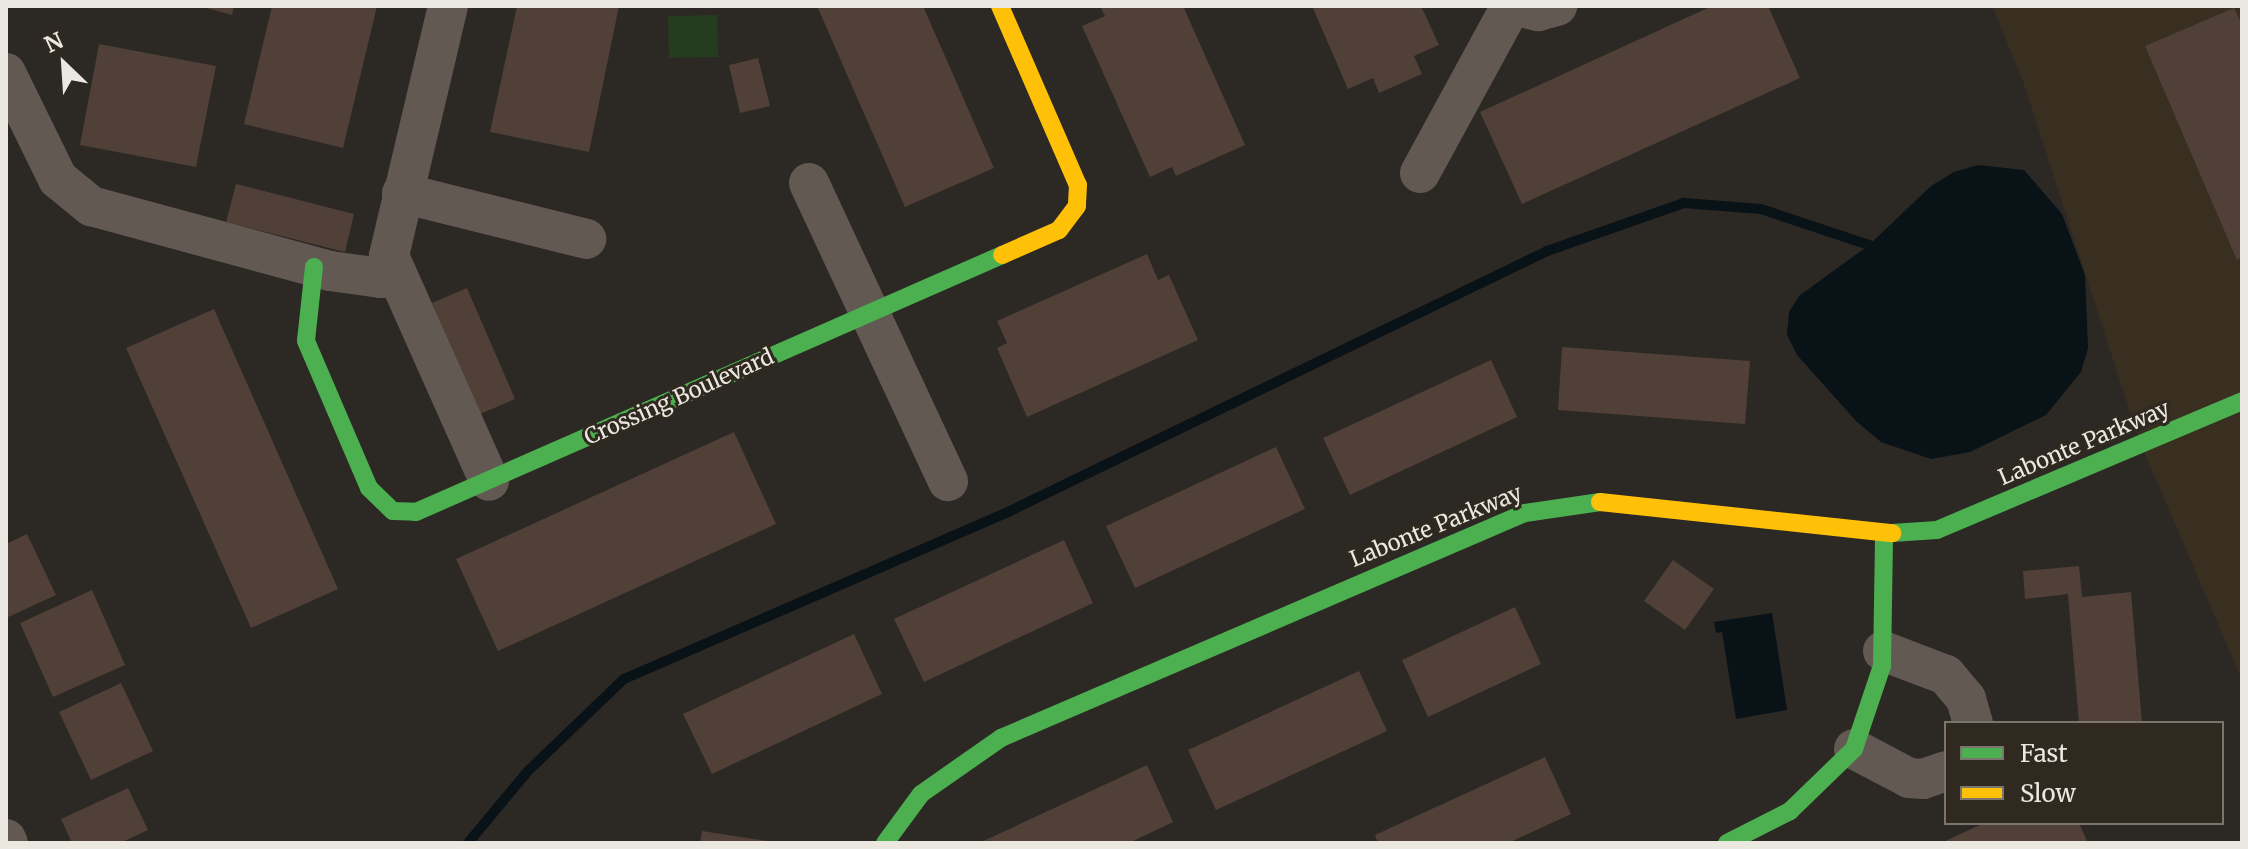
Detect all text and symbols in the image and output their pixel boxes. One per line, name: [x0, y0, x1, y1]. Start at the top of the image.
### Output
north arrow: [24, 24, 104, 104]
text: N: [40, 26, 68, 59]
street label: Crossing Boulevard: [580, 343, 778, 451]
street label: Labonte Parkway: [1994, 395, 2174, 491]
street label: Labonte Parkway: [1346, 479, 1526, 573]
legend: [1944, 721, 2224, 825]
text: Fast: [2020, 738, 2068, 769]
text: Slow: [2020, 778, 2076, 809]

